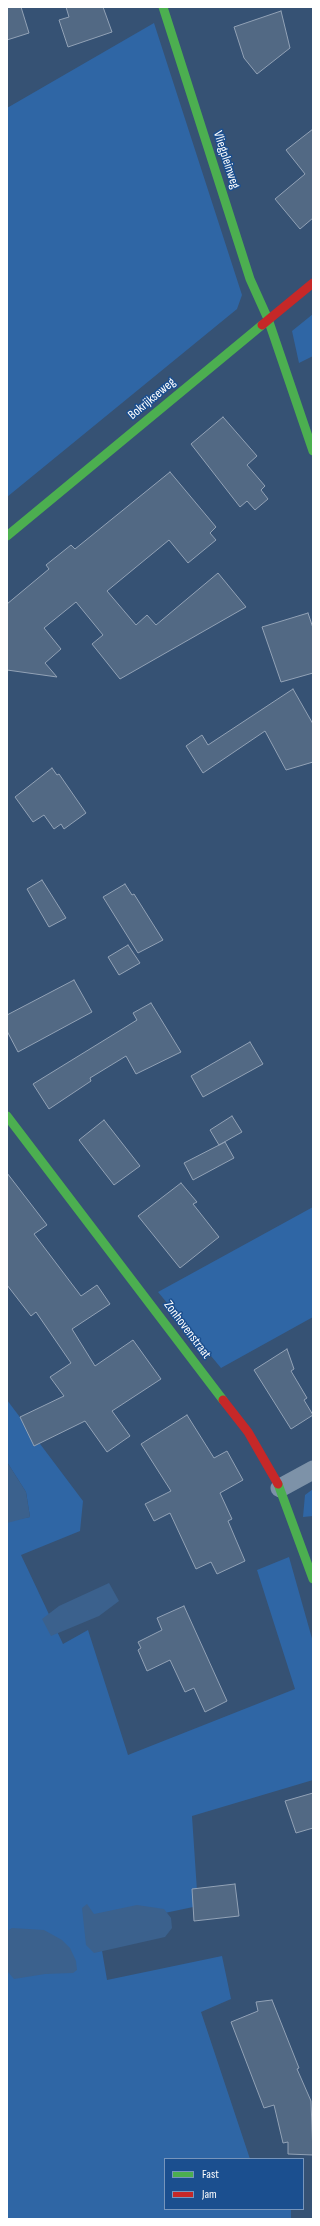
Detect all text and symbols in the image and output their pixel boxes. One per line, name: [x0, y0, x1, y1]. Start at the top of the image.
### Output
street label: Vliegpleinweg: [209, 129, 243, 191]
street label: Bokrijkseweg: [125, 375, 179, 423]
street label: Zonhovenstraat: [160, 1298, 214, 1362]
legend: [164, 2158, 304, 2210]
text: Fast: [202, 2167, 219, 2182]
text: Jam: [202, 2187, 217, 2202]

